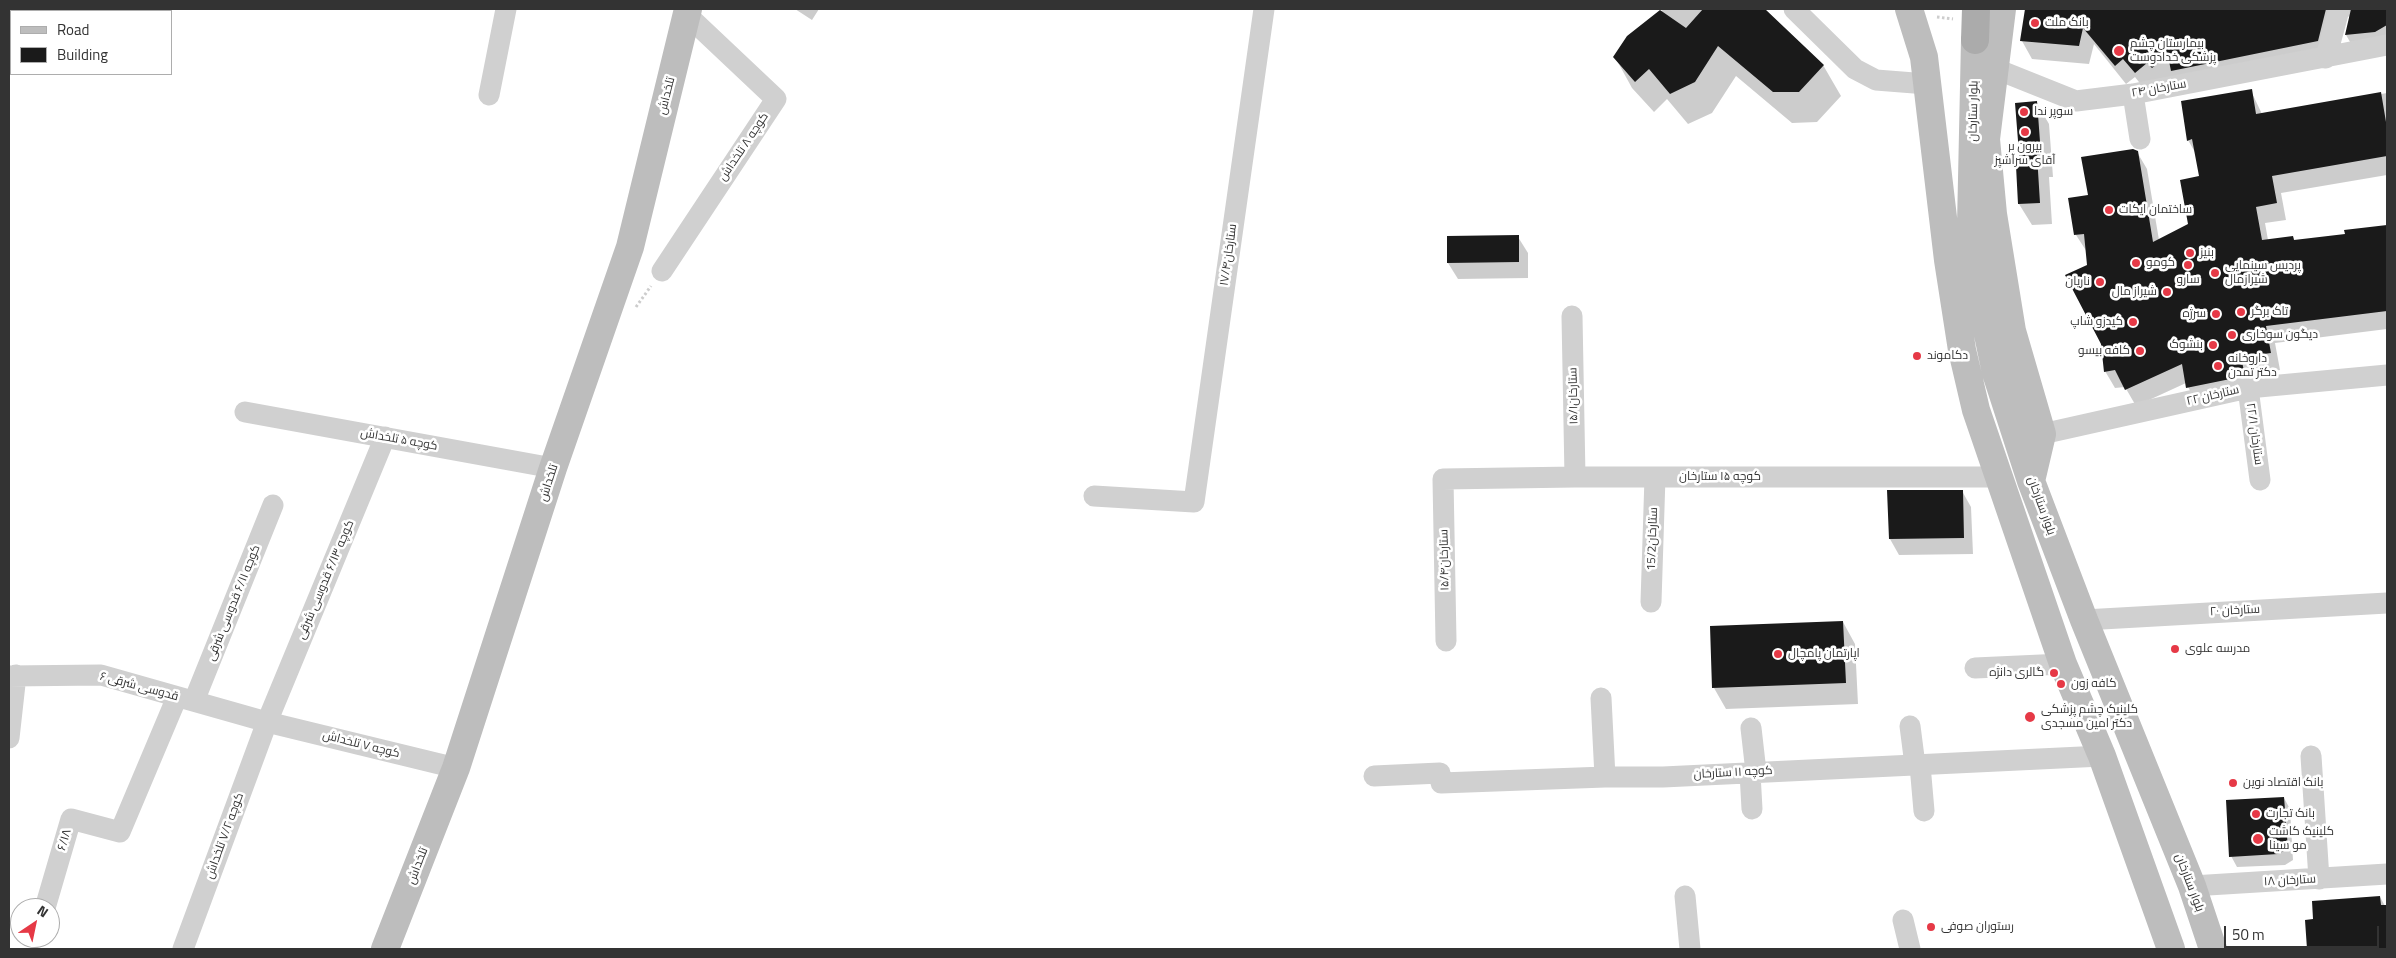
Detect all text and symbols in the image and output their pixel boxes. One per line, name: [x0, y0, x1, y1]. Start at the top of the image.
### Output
legend: [10, 10, 172, 75]
place label: بانک ملت: [2045, 16, 2089, 30]
marker: بانک ملت: [2029, 17, 2041, 29]
text: Road: [57, 18, 89, 41]
place label: بیمارستان چشم پزشکی خدادوست: [2130, 37, 2216, 65]
text: Building: [57, 43, 108, 66]
marker: بیمارستان چشم پزشکی خدادوست: [2112, 44, 2126, 58]
street label: تلخداش: [655, 76, 679, 116]
street label: ۲۴ ستارخان: [2131, 77, 2187, 101]
street label: بلوار ستارخان: [1966, 80, 1982, 142]
place label: سوپر ندا: [2034, 105, 2073, 119]
marker: سوپر ندا: [2018, 106, 2030, 118]
street label: کوچه ۸ تلخداش: [716, 110, 772, 184]
marker: بیرون بر آقای سرآشپز: [2019, 126, 2031, 138]
place label: بیرون بر آقای سرآشپز: [1994, 140, 2056, 168]
place label: ساختمان ایکات: [2119, 203, 2192, 217]
marker: ساختمان ایکات: [2103, 204, 2115, 216]
street label: ستارخان۱۷/۴: [1218, 223, 1240, 287]
place label: بنیز: [2200, 246, 2214, 260]
marker: بنیز: [2184, 247, 2196, 259]
place label: کومو: [2146, 256, 2175, 270]
marker: کومو: [2130, 257, 2142, 269]
marker: سارو: [2182, 259, 2194, 271]
place label: پردیس سینمایی شیرازمال: [2225, 259, 2301, 287]
marker: پردیس سینمایی شیرازمال: [2209, 267, 2221, 279]
place label: سارو: [2176, 273, 2200, 287]
place label: ناریان: [2065, 275, 2090, 289]
marker: ناریان: [2094, 276, 2106, 288]
place label: شیراز مال: [2112, 285, 2157, 299]
marker: شیراز مال: [2161, 286, 2173, 298]
place label: تاک برگر: [2251, 305, 2288, 319]
marker: تاک برگر: [2235, 306, 2247, 318]
place label: سرژه: [2183, 307, 2206, 321]
marker: سرژه: [2210, 308, 2222, 320]
place label: کیدزو شاپ: [2070, 315, 2123, 329]
marker: کیدزو شاپ: [2127, 316, 2139, 328]
place label: دیگون سوخاری: [2242, 328, 2318, 342]
marker: دیگون سوخاری: [2226, 329, 2238, 341]
place label: بنشوک: [2170, 338, 2203, 352]
marker: بنشوک: [2207, 339, 2219, 351]
place label: کافه بیسو: [2078, 344, 2130, 358]
marker: کافه بیسو: [2134, 345, 2146, 357]
place label: دکاموند: [1927, 349, 1968, 363]
marker: دکاموند: [1911, 350, 1923, 362]
place label: داروخانه دکتر تمدن: [2228, 352, 2277, 380]
marker: داروخانه دکتر تمدن: [2212, 360, 2224, 372]
street label: ستارخان۱۵/۱: [1566, 367, 1582, 425]
street label: ۲۲ ستارخان: [2185, 383, 2241, 409]
street label: ۲۲/۱ ستارخان: [2243, 402, 2265, 466]
street label: کوچه ۵ تلخداش: [359, 426, 439, 454]
street label: تلخداش: [536, 463, 562, 503]
street label: کوچه ۱۵ ستارخان: [1679, 470, 1761, 484]
street label: بلوار ستارخان: [2024, 475, 2058, 537]
street label: ستارخان15/2: [1645, 507, 1661, 571]
street label: کوچه ۶/۱۳ قدوسی شرقی: [294, 518, 358, 642]
street label: ستارخان۱۵/۴: [1437, 529, 1453, 591]
street label: کوچه ۶/۱۱ قدوسی شرقی: [204, 543, 264, 663]
street label: ۲۰ ستارخان: [2210, 602, 2260, 620]
place label: مدرسه علوی: [2185, 642, 2250, 656]
marker: مدرسه علوی: [2169, 643, 2181, 655]
place label: اپارتمان پامچال: [1788, 647, 1860, 661]
marker: اپارتمان پامچال: [1772, 648, 1784, 660]
place label: گالری دانژه: [1989, 666, 2044, 680]
marker: گالری دانژه: [2048, 667, 2060, 679]
street label: قدوسی شرقی ۶: [98, 670, 180, 704]
place label: کافه زون: [2071, 677, 2117, 691]
marker: کافه زون: [2055, 678, 2067, 690]
place label: کلینیک چشم پزشکی دکتر امین مسجدی: [2041, 703, 2138, 731]
marker: کلینیک چشم پزشکی دکتر امین مسجدی: [2023, 710, 2037, 724]
street label: کوچه ۷ تلخداش: [321, 728, 401, 762]
street label: کوچه ۱۱ ستارخان: [1693, 764, 1773, 782]
place label: بانک اقتصاد نوین: [2243, 776, 2323, 790]
marker: بانک اقتصاد نوین: [2227, 777, 2239, 789]
street label: کوچه ۷/۲ تلخداش: [203, 791, 247, 881]
place label: بانک تجارت: [2266, 807, 2315, 821]
marker: بانک تجارت: [2250, 808, 2262, 820]
place label: کلینیک کاشت مو سینا: [2269, 825, 2334, 853]
street label: ۶/۱۸: [55, 828, 75, 852]
marker: کلینیک کاشت مو سینا: [2251, 832, 2265, 846]
street label: تلخداش: [404, 846, 432, 886]
street label: بلوار ستارخان: [2171, 852, 2207, 914]
street label: ۱۸ ستارخان: [2264, 872, 2316, 890]
north arrow: [10, 898, 60, 948]
text: N: [33, 900, 53, 922]
scale bar: [2226, 916, 2381, 948]
place label: رستوران صوفی: [1941, 920, 2014, 934]
marker: رستوران صوفی: [1925, 921, 1937, 933]
text: 50 m: [2232, 923, 2265, 946]

